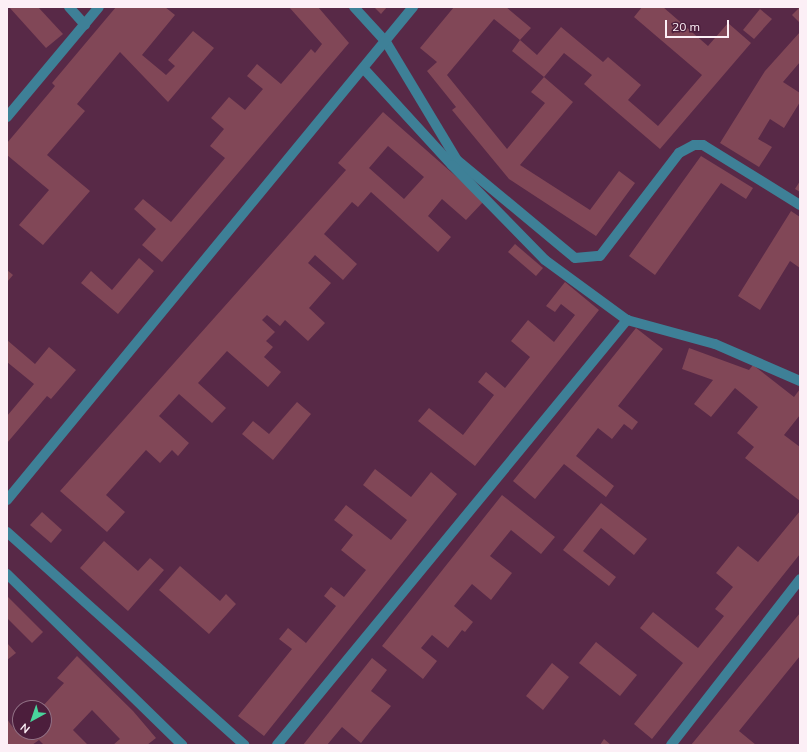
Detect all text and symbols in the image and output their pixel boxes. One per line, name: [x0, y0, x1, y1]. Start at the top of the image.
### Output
scale bar: [667, 12, 731, 38]
text: 20 m: [672, 19, 700, 34]
north arrow: [12, 700, 52, 740]
text: N: [17, 720, 33, 736]

